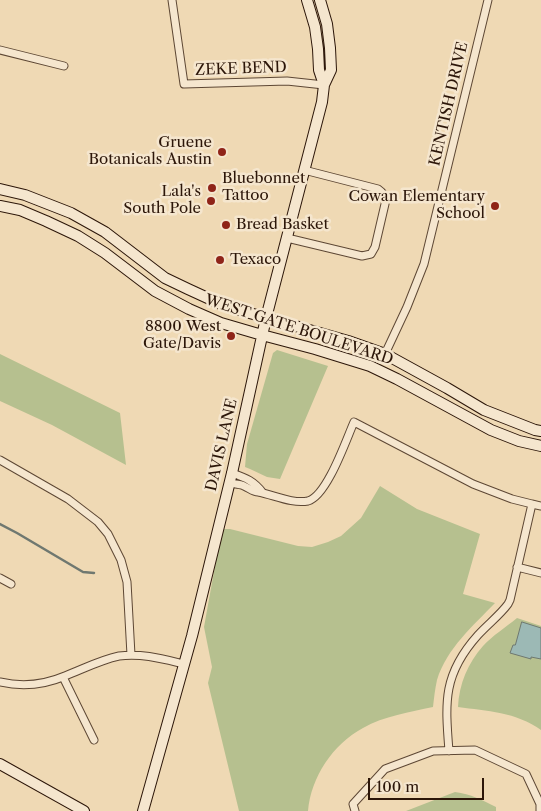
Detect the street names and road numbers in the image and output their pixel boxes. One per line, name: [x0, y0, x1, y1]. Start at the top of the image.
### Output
street label: KENTISH DRIVE: [426, 40, 472, 168]
street label: ZEKE BEND: [195, 58, 287, 80]
street label: WEST GATE BOULEVARD: [203, 291, 395, 369]
street label: DAVIS LANE: [203, 397, 241, 493]

